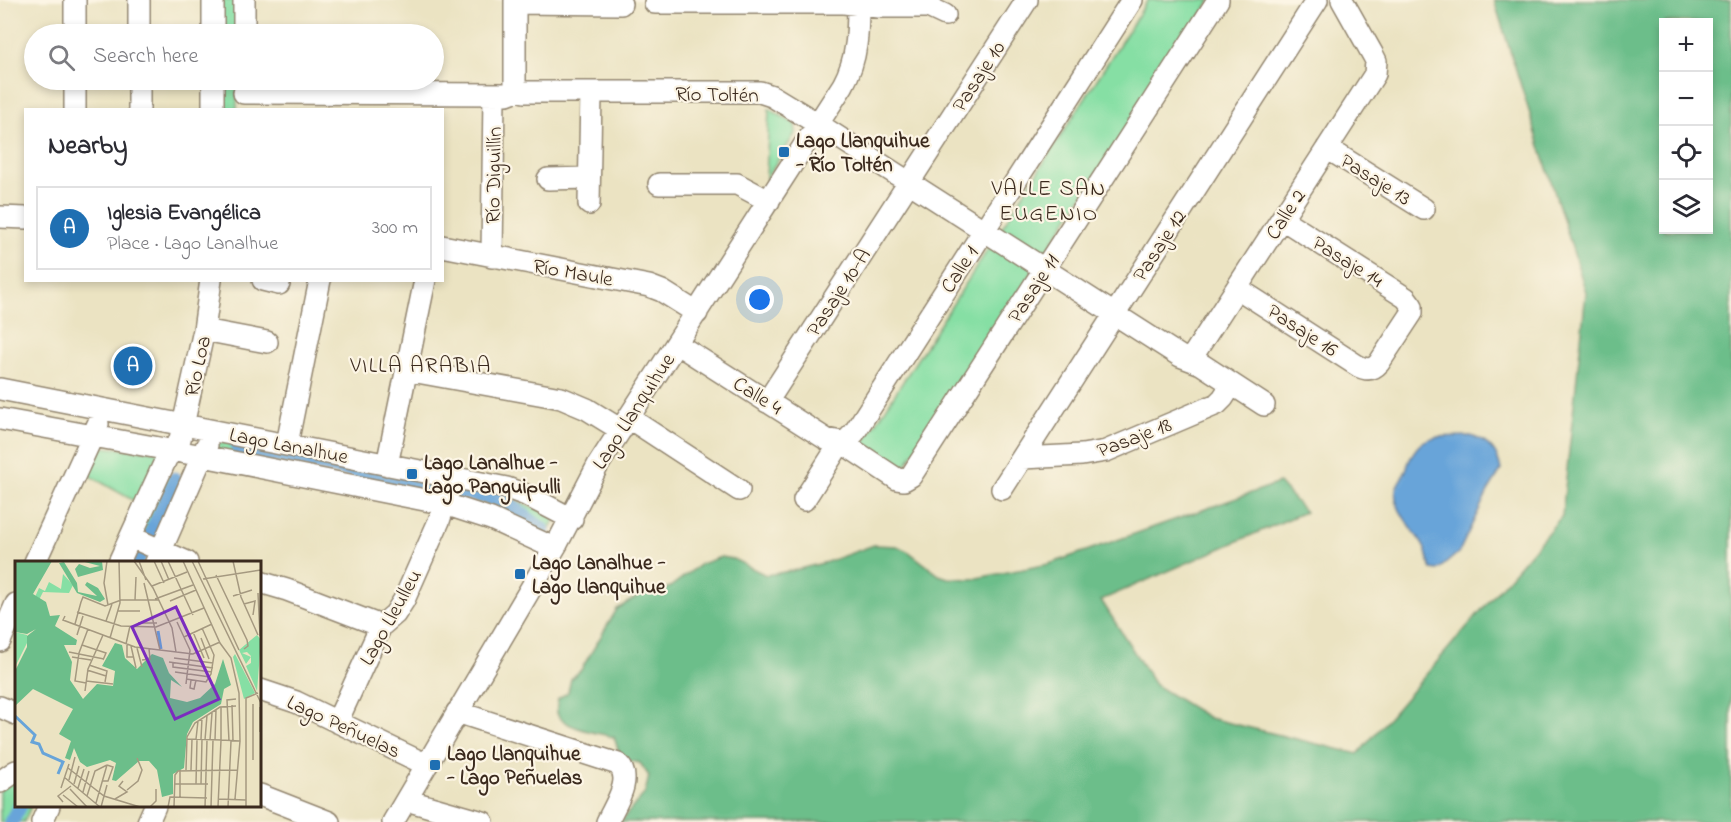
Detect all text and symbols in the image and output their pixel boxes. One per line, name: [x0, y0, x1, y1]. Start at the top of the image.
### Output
map controls: [1659, 18, 1713, 234]
button: +: [1659, 18, 1713, 72]
search box: [24, 24, 444, 90]
street label: Pasaje 10: [946, 36, 1014, 118]
icon: search: [45, 41, 78, 74]
text: Search here: [93, 41, 198, 73]
button: −: [1659, 72, 1713, 126]
street label: Río Toltén: [675, 80, 759, 112]
street label: Río Diguillín: [479, 126, 513, 224]
button: locate: [1659, 126, 1713, 180]
place label: Lago Llanquihue - Río Toltén: [795, 127, 930, 181]
text: Nearby: [48, 128, 127, 166]
marker: Lago Llanquihue - Río Toltén: [777, 145, 791, 159]
street label: Pasaje 13: [1334, 147, 1416, 214]
district label: VALLE SAN EUGENIO: [990, 174, 1107, 231]
button: layers: [1659, 180, 1713, 234]
street label: Calle 2: [1259, 184, 1314, 246]
text: Iglesia Evangélica: [107, 198, 261, 230]
street label: Pasaje 12: [1126, 204, 1195, 288]
text: A: [63, 214, 76, 243]
text: 300 m: [372, 214, 418, 243]
street label: Pasaje 14: [1306, 229, 1388, 296]
text: Place · Lago Lanalhue: [107, 230, 278, 259]
street label: Calle 1: [934, 240, 987, 300]
street label: Pasaje 10-A: [800, 243, 879, 343]
street label: Pasaje 11: [1001, 249, 1068, 329]
street label: Río Maule: [530, 252, 615, 296]
your location: [745, 285, 774, 314]
street label: Pasaje 16: [1261, 298, 1343, 366]
street label: Río Loa: [178, 333, 220, 400]
pin: A: [114, 344, 152, 388]
street label: Lago Llanquihue: [586, 347, 686, 477]
district label: VILLA ARABIA: [349, 351, 492, 383]
street label: Calle 4: [726, 370, 788, 424]
street label: Pasaje 18: [1093, 411, 1176, 467]
street label: Lago Lanalhue: [226, 421, 351, 475]
place label: Lago Lanalhue - Lago Panguipulli: [424, 449, 561, 505]
marker: Lago Lanalhue - Lago Panguipulli: [405, 467, 419, 481]
place label: Lago Lanalhue - Lago Llanquihue: [532, 549, 666, 605]
inset map: [15, 561, 261, 807]
street label: Lago Lleulleu: [353, 564, 432, 672]
marker: Lago Lanalhue - Lago Llanquihue: [513, 567, 527, 581]
street label: Lago Peñuelas: [281, 688, 405, 769]
place label: Lago Llanquihue - Lago Peñuelas: [446, 740, 583, 796]
marker: Lago Llanquihue - Lago Peñuelas: [428, 758, 442, 772]

